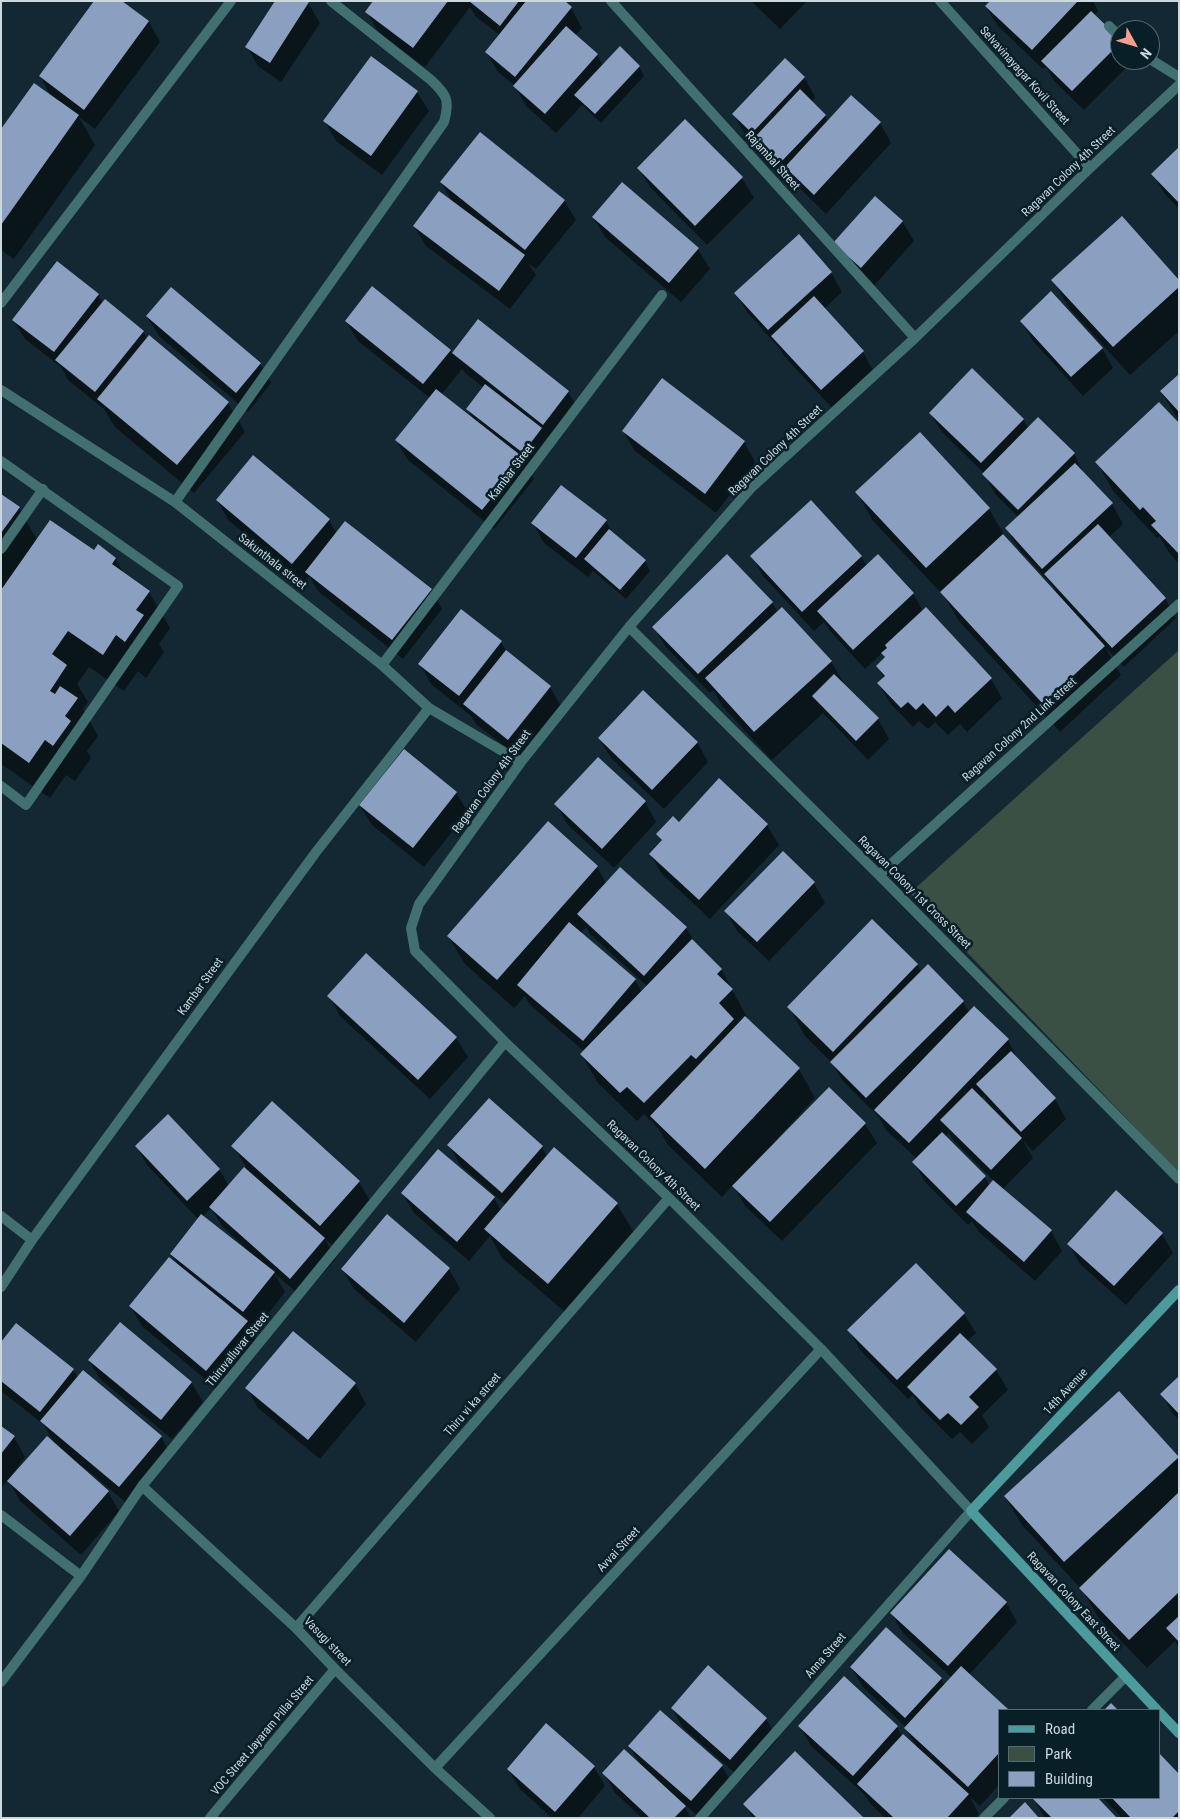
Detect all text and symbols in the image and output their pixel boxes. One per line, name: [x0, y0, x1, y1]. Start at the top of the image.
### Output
north arrow: [1110, 20, 1160, 70]
street label: Selvavinayagar Kovil Street: [976, 24, 1072, 128]
text: N: [1137, 45, 1155, 62]
street label: Ragavan Colony 4th Street: [1019, 124, 1119, 220]
street label: Rajambal Street: [742, 128, 802, 194]
street label: Ragavan Colony 4th Street: [726, 403, 826, 499]
street label: Kambar Street: [486, 441, 538, 503]
street label: Sakunthala street: [235, 531, 309, 593]
street label: Ragavan Colony 2nd Link street: [960, 675, 1080, 785]
street label: Ragavan Colony 4th Street: [450, 727, 534, 837]
street label: Ragavan Colony 1st Cross Street: [854, 833, 974, 953]
street label: Kambar Street: [175, 955, 227, 1019]
street label: Ragavan Colony 4th Street: [603, 1118, 703, 1214]
street label: Thiruvalluvar Street: [204, 1310, 272, 1390]
street label: 14th Avenue: [1041, 1366, 1091, 1418]
street label: Thiru vi ka street: [442, 1370, 504, 1440]
street label: Avvai Street: [595, 1525, 643, 1575]
street label: Ragavan Colony East Street: [1023, 1550, 1123, 1654]
street label: Vasugi street: [300, 1615, 354, 1669]
street label: Anna Street: [802, 1630, 850, 1682]
street label: VOC Street Jayaram Pillai Street: [209, 1673, 317, 1799]
legend: [998, 1709, 1160, 1799]
text: Road: [1045, 1720, 1075, 1738]
text: Park: [1045, 1745, 1072, 1763]
text: Building: [1045, 1770, 1093, 1788]

